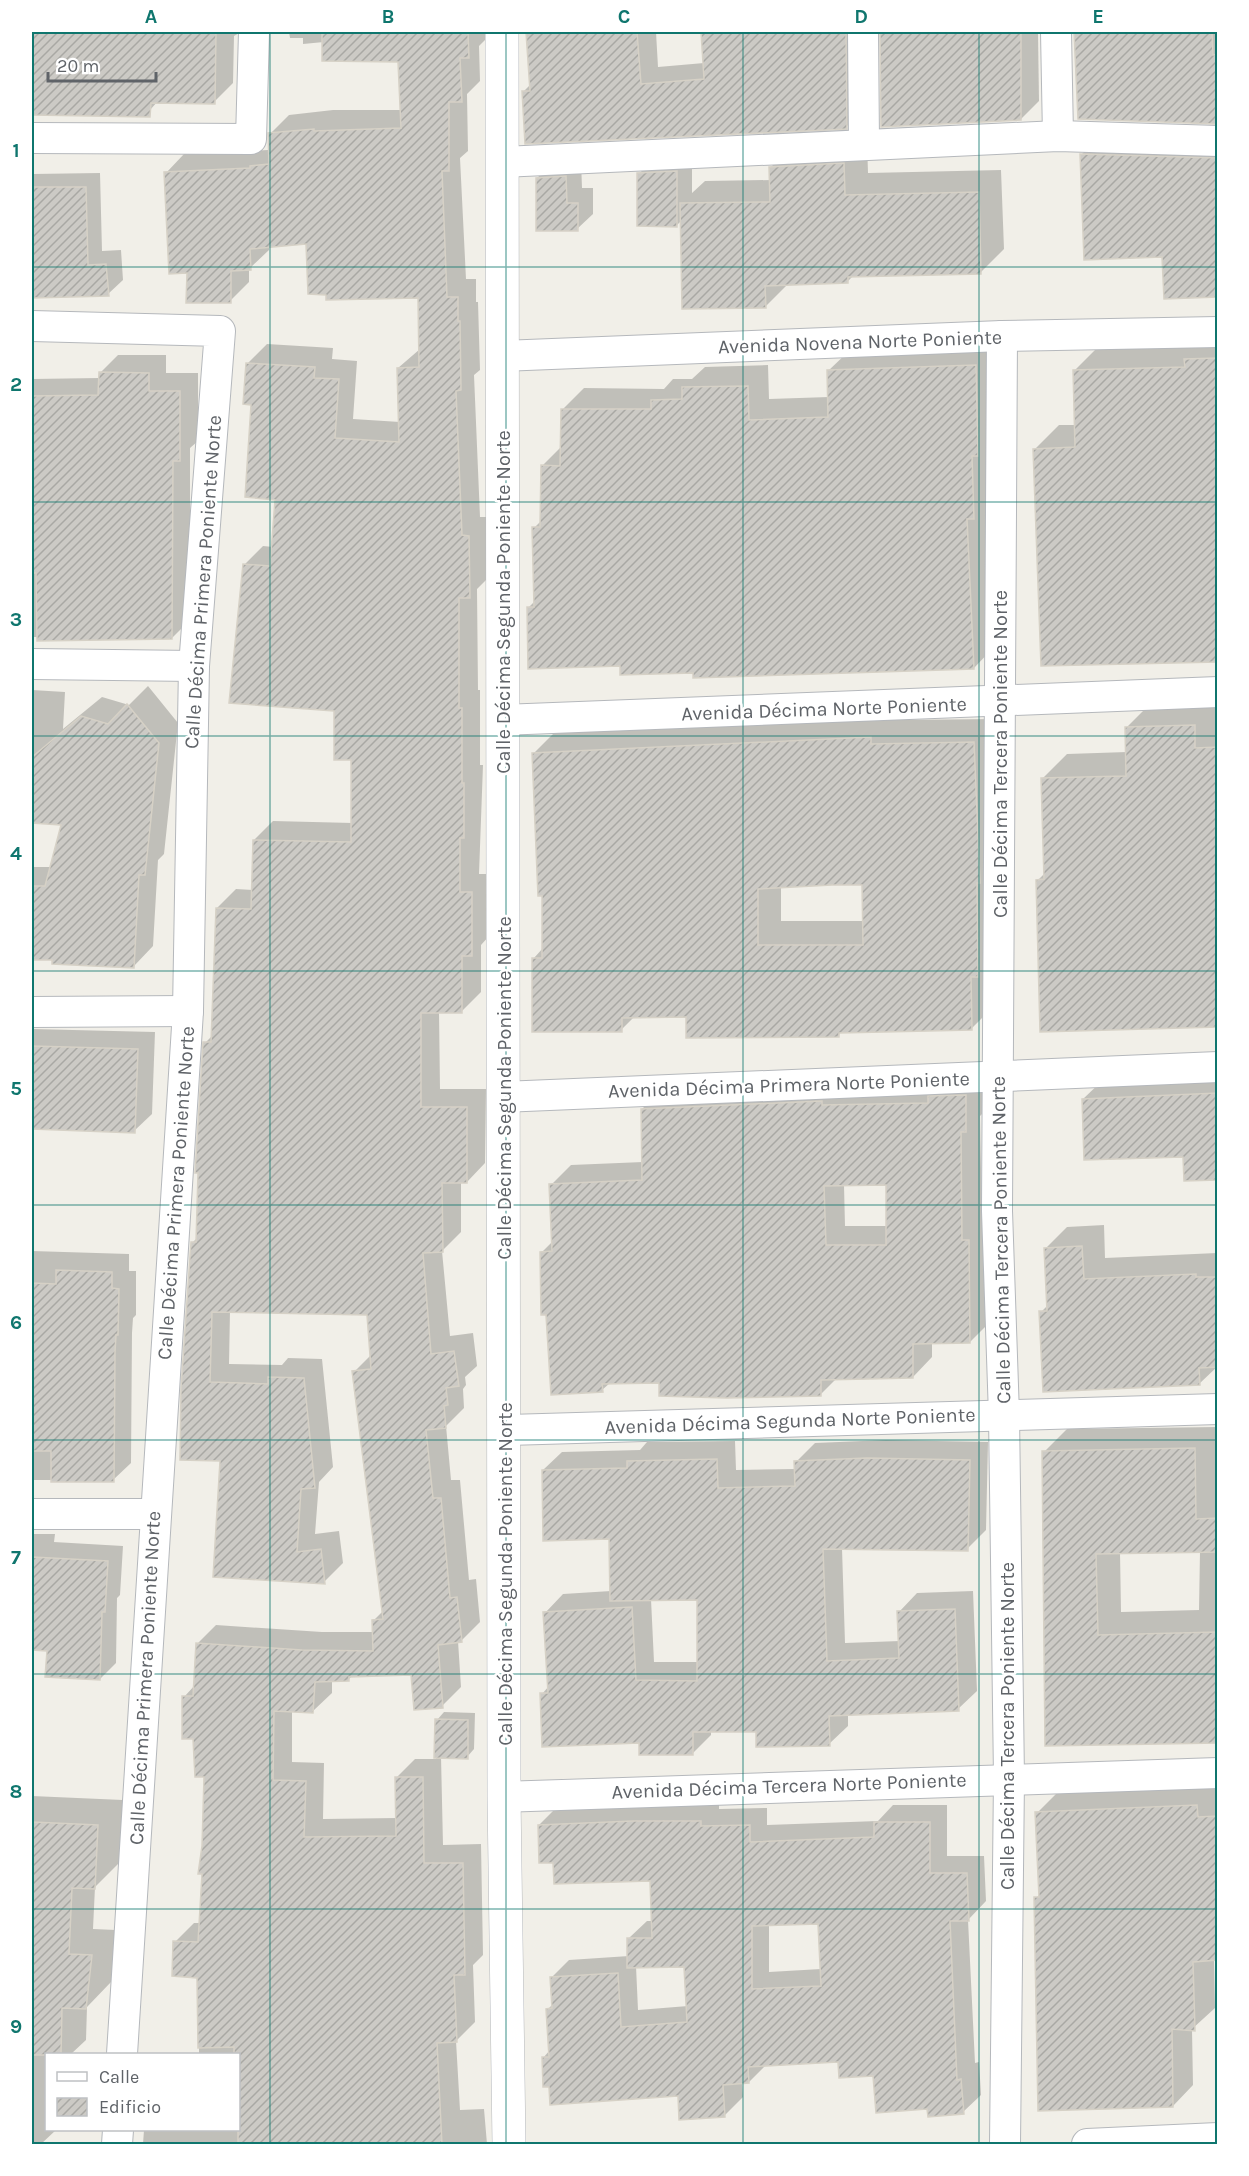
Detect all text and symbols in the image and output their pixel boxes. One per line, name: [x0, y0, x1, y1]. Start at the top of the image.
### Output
text: A: [145, 5, 158, 28]
text: B: [382, 5, 394, 28]
text: C: [618, 5, 630, 28]
text: D: [854, 5, 868, 28]
text: E: [1092, 5, 1104, 28]
scale bar: [48, 45, 156, 83]
text: 20 m: [57, 55, 99, 77]
text: 1: [12, 139, 20, 162]
street label: Avenida Novena Norte Poniente: [718, 326, 1002, 358]
text: 2: [10, 373, 22, 396]
street label: Calle Décima Primera Poniente Norte: [180, 414, 226, 750]
street label: Calle Décima Segunda Poniente Norte: [492, 430, 515, 774]
street label: Calle Décima Tercera Poniente Norte: [989, 590, 1012, 918]
text: 3: [10, 608, 22, 631]
street label: Avenida Décima Norte Poniente: [681, 693, 967, 725]
text: 4: [10, 842, 22, 865]
street label: Calle Décima Segunda Poniente Norte: [493, 916, 516, 1260]
street label: Calle Décima Primera Poniente Norte: [153, 1025, 199, 1361]
street label: Avenida Décima Primera Norte Poniente: [608, 1067, 970, 1103]
street label: Calle Décima Tercera Poniente Norte: [987, 1076, 1015, 1404]
text: 5: [10, 1077, 22, 1100]
text: 6: [10, 1311, 22, 1334]
street label: Calle Décima Segunda Poniente Norte: [494, 1402, 517, 1746]
street label: Avenida Décima Segunda Norte Poniente: [604, 1403, 976, 1439]
street label: Calle Décima Primera Poniente Norte: [125, 1510, 165, 1846]
text: 7: [11, 1546, 21, 1569]
street label: Calle Décima Tercera Poniente Norte: [996, 1562, 1019, 1890]
street label: Avenida Décima Tercera Norte Poniente: [611, 1768, 967, 1804]
text: 8: [10, 1780, 22, 1803]
text: 9: [10, 2015, 22, 2038]
legend: [45, 2053, 240, 2131]
text: Calle: [99, 2066, 139, 2088]
text: Edificio: [99, 2096, 161, 2118]

